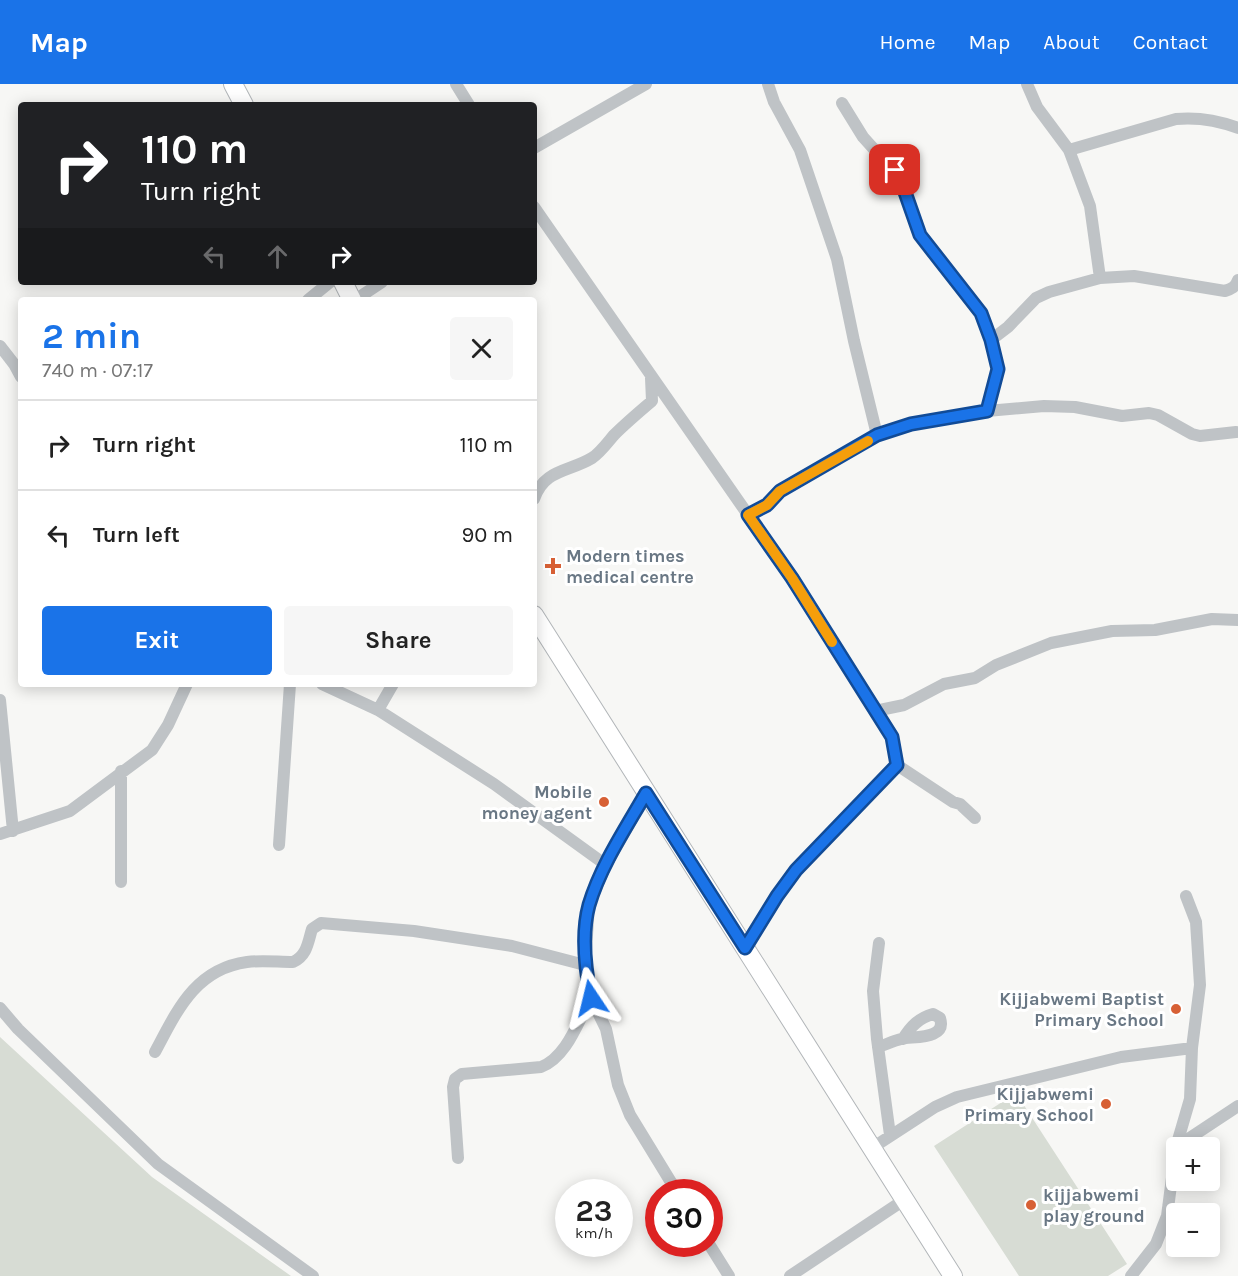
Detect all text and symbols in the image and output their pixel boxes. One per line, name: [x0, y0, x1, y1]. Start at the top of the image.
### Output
text: Map: [30, 26, 88, 59]
text: Home: [880, 30, 936, 54]
text: Map: [969, 30, 1010, 54]
text: About: [1043, 30, 1100, 54]
text: Contact: [1133, 30, 1208, 54]
text: 110 m: [141, 124, 248, 174]
icon: right: [42, 126, 120, 204]
pin: [869, 144, 920, 195]
icon: arrive: [878, 153, 911, 186]
text: Turn right: [141, 175, 261, 207]
icon: left: [198, 240, 231, 273]
icon: ahead: [261, 240, 294, 273]
icon: right: [324, 240, 357, 273]
text: 2 min: [42, 315, 141, 357]
button: close: [450, 317, 513, 380]
text: 740 m · 07:17: [42, 359, 153, 382]
icon: right: [42, 429, 75, 462]
text: Turn right: [93, 432, 196, 458]
text: 110 m: [460, 432, 513, 458]
icon: left: [42, 519, 75, 552]
text: Turn left: [93, 522, 180, 548]
text: 90 m: [461, 522, 513, 548]
place label: Modern times medical centre: [566, 545, 694, 588]
marker: Modern times medical centre: [544, 557, 562, 575]
button: Exit: [42, 606, 272, 675]
button: Share: [284, 606, 513, 675]
place label: Mobile money agent: [481, 781, 592, 824]
marker: Mobile money agent: [597, 795, 611, 809]
position arrow: [559, 966, 623, 1030]
place label: Kijjabwemi Baptist Primary School: [999, 988, 1164, 1031]
marker: Kijjabwemi Baptist Primary School: [1169, 1002, 1183, 1016]
place label: Kijjabwemi Primary School: [964, 1083, 1094, 1126]
marker: Kijjabwemi Primary School: [1099, 1097, 1113, 1111]
map controls: [1166, 1137, 1220, 1257]
button: +: [1166, 1137, 1220, 1191]
speed limit sign: 30: [645, 1179, 723, 1257]
place label: kijjabwemi play ground: [1043, 1184, 1145, 1227]
text: 23: [576, 1193, 612, 1229]
marker: kijjabwemi play ground: [1024, 1198, 1038, 1212]
button: −: [1166, 1203, 1220, 1257]
text: km/h: [575, 1224, 613, 1242]

